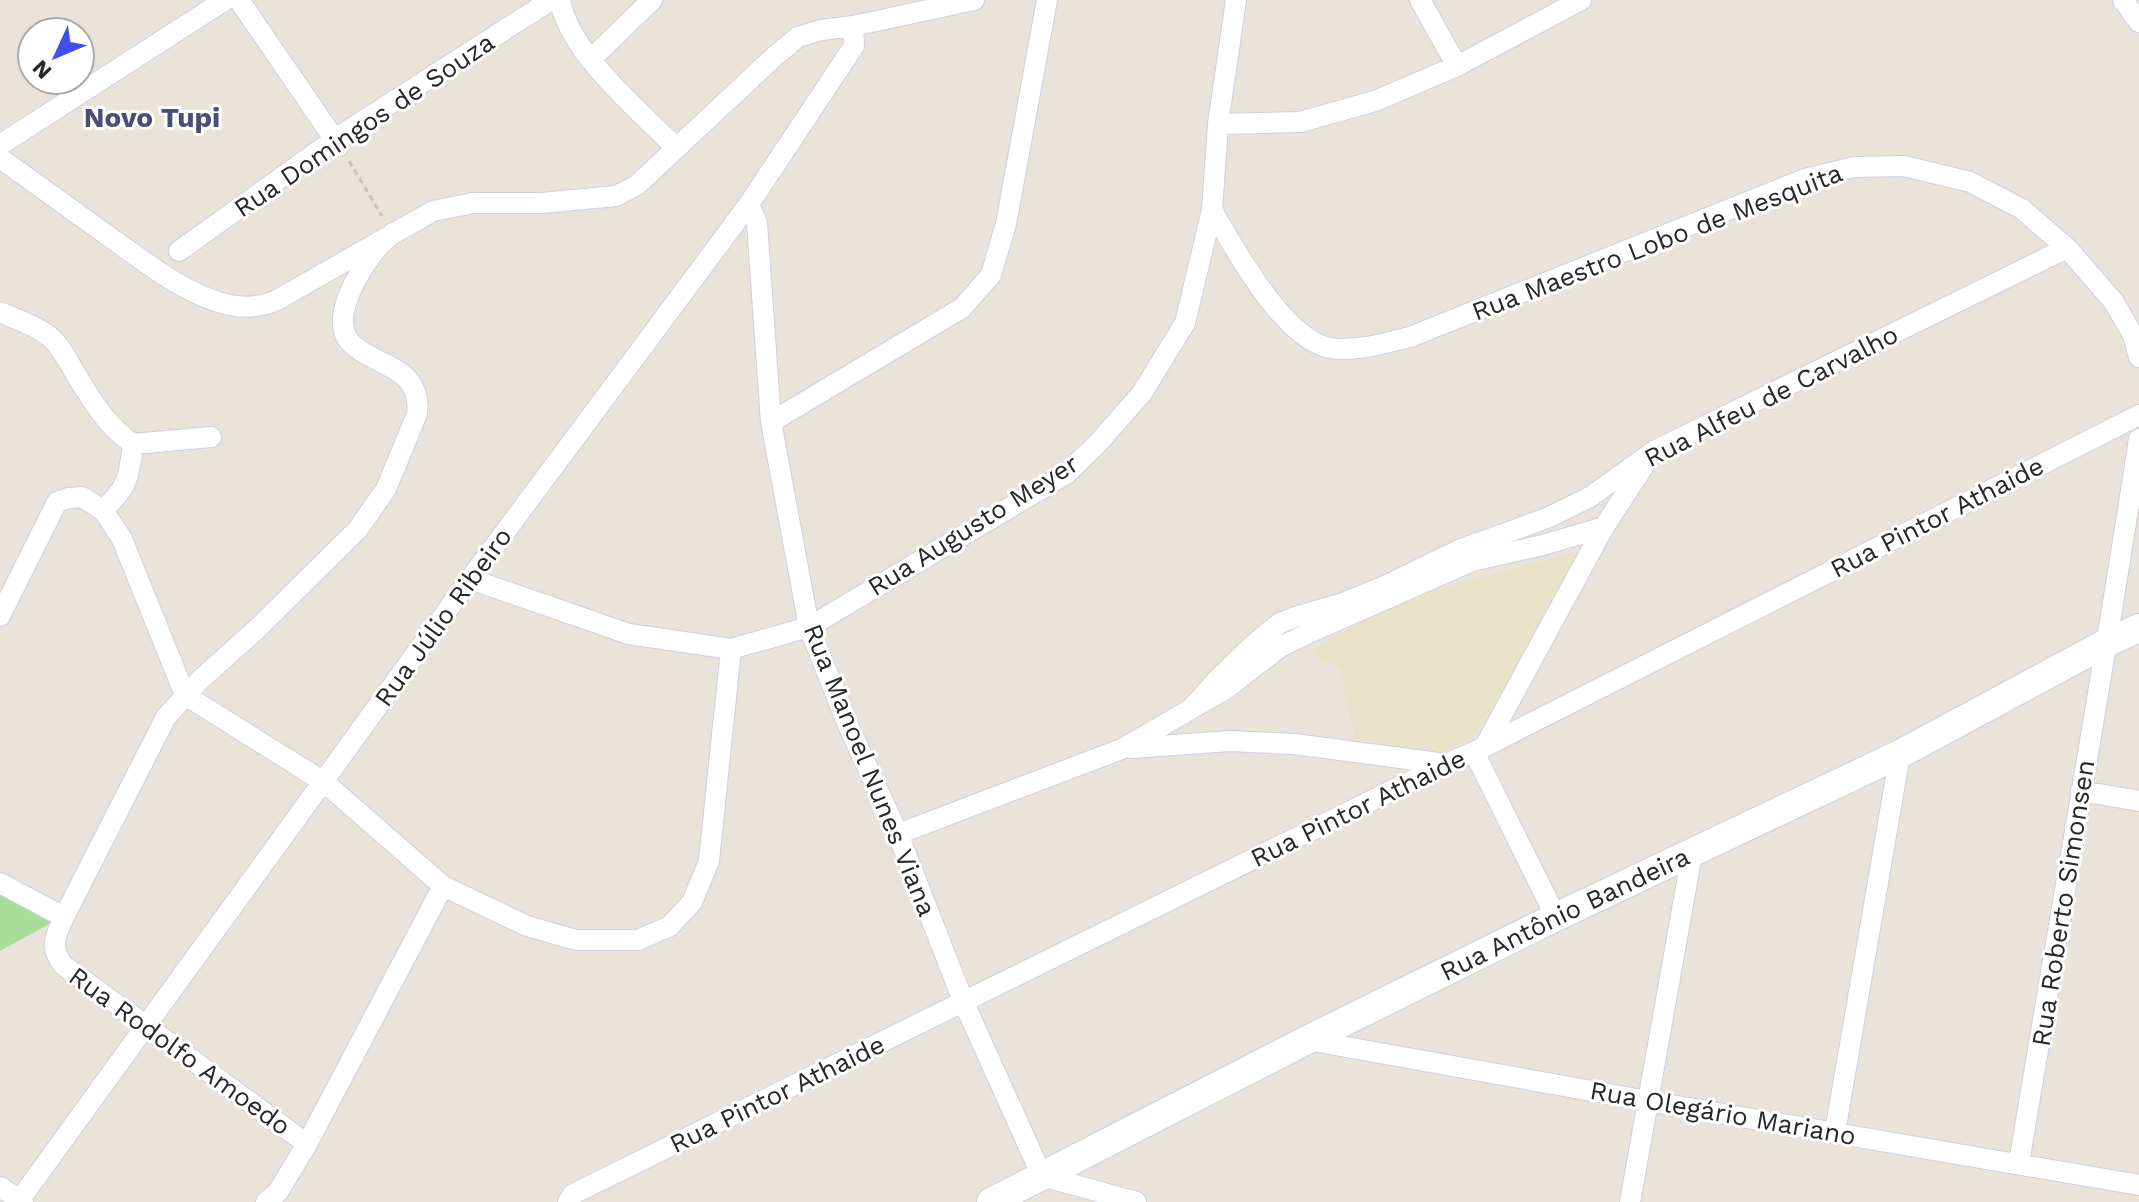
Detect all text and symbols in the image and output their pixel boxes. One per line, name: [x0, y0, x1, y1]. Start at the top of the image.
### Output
north arrow: [16, 16, 96, 96]
street label: Rua Domingos de Souza: [228, 27, 500, 223]
text: N: [27, 55, 57, 84]
district label: Novo Tupi: [84, 101, 220, 134]
street label: Rua Maestro Lobo de Mesquita: [1468, 157, 1847, 327]
street label: Rua Alfeu de Carvalho: [1639, 319, 1903, 473]
street label: Rua Augusto Meyer: [862, 448, 1084, 602]
street label: Rua Pintor Athaide: [1825, 450, 2049, 584]
street label: Rua Júlio Ribeiro: [368, 522, 518, 712]
street label: Rua Manoel Nunes Viana: [798, 620, 943, 921]
street label: Rua Pintor Athaide: [1246, 743, 1470, 873]
street label: Rua Roberto Simonsen: [2026, 758, 2100, 1048]
street label: Rua Antônio Bandeira: [1435, 841, 1694, 987]
street label: Rua Rodolfo Amoedo: [64, 961, 296, 1141]
street label: Rua Pintor Athaide: [665, 1029, 889, 1159]
street label: Rua Olegário Mariano: [1588, 1075, 1858, 1151]

